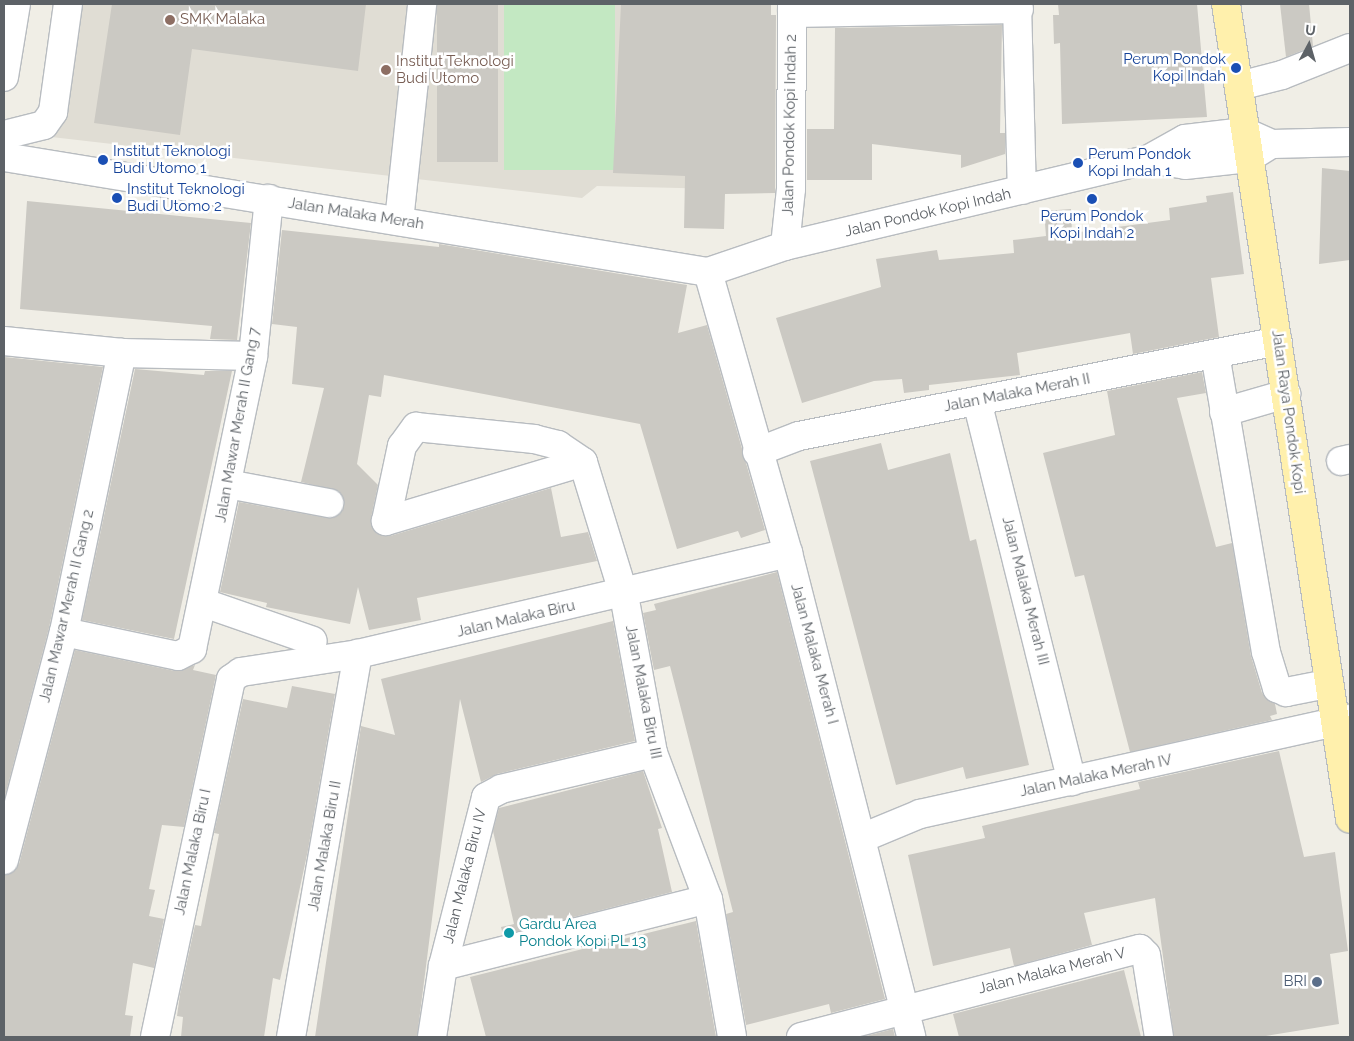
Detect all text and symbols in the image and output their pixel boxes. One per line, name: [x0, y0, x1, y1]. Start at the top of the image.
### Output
place label: SMK Malaka: [180, 11, 265, 29]
marker: SMK Malaka: [164, 14, 176, 26]
north arrow: [1284, 20, 1334, 70]
text: U: [1305, 22, 1317, 39]
street label: Jalan Pondok Kopi Indah 2: [779, 34, 801, 216]
place label: Perum Pondok Kopi Indah: [1123, 50, 1226, 85]
place label: Institut Teknologi Budi Utomo: [396, 52, 514, 87]
marker: Perum Pondok Kopi Indah: [1230, 62, 1242, 74]
marker: Institut Teknologi Budi Utomo: [380, 64, 392, 76]
place label: Institut Teknologi Budi Utomo 1: [113, 142, 231, 177]
place label: Perum Pondok Kopi Indah 1: [1088, 145, 1191, 180]
marker: Institut Teknologi Budi Utomo 1: [97, 154, 109, 166]
marker: Perum Pondok Kopi Indah 1: [1072, 157, 1084, 169]
place label: Institut Teknologi Budi Utomo 2: [127, 180, 245, 215]
street label: Jalan Pondok Kopi Indah: [843, 185, 1013, 241]
marker: Institut Teknologi Budi Utomo 2: [111, 192, 123, 204]
marker: Perum Pondok Kopi Indah 2: [1086, 193, 1098, 205]
street label: Jalan Malaka Merah: [287, 194, 425, 234]
place label: Perum Pondok Kopi Indah 2: [1041, 207, 1143, 242]
street label: Jalan Mawar Merah II Gang 7: [212, 326, 264, 524]
street label: Jalan Raya Pondok Kopi: [1268, 329, 1308, 495]
street label: Jalan Malaka Merah II: [942, 370, 1092, 416]
street label: Jalan Mawar Merah II Gang 2: [36, 508, 98, 704]
street label: Jalan Malaka Merah III: [998, 515, 1052, 667]
street label: Jalan Malaka Merah I: [787, 582, 841, 726]
street label: Jalan Malaka Biru: [455, 597, 577, 641]
street label: Jalan Malaka Biru III: [621, 624, 665, 760]
street label: Jalan Malaka Merah IV: [1018, 751, 1174, 801]
street label: Jalan Malaka Biru II: [305, 779, 345, 913]
street label: Jalan Malaka Biru I: [171, 787, 215, 917]
street label: Jalan Malaka Biru IV: [439, 807, 491, 945]
place label: Gardu Area Pondok Kopi PL 13: [519, 915, 647, 950]
marker: Gardu Area Pondok Kopi PL 13: [503, 927, 515, 939]
street label: Jalan Malaka Merah V: [976, 944, 1128, 998]
place label: BRI: [1283, 973, 1307, 991]
marker: BRI: [1311, 976, 1323, 988]

